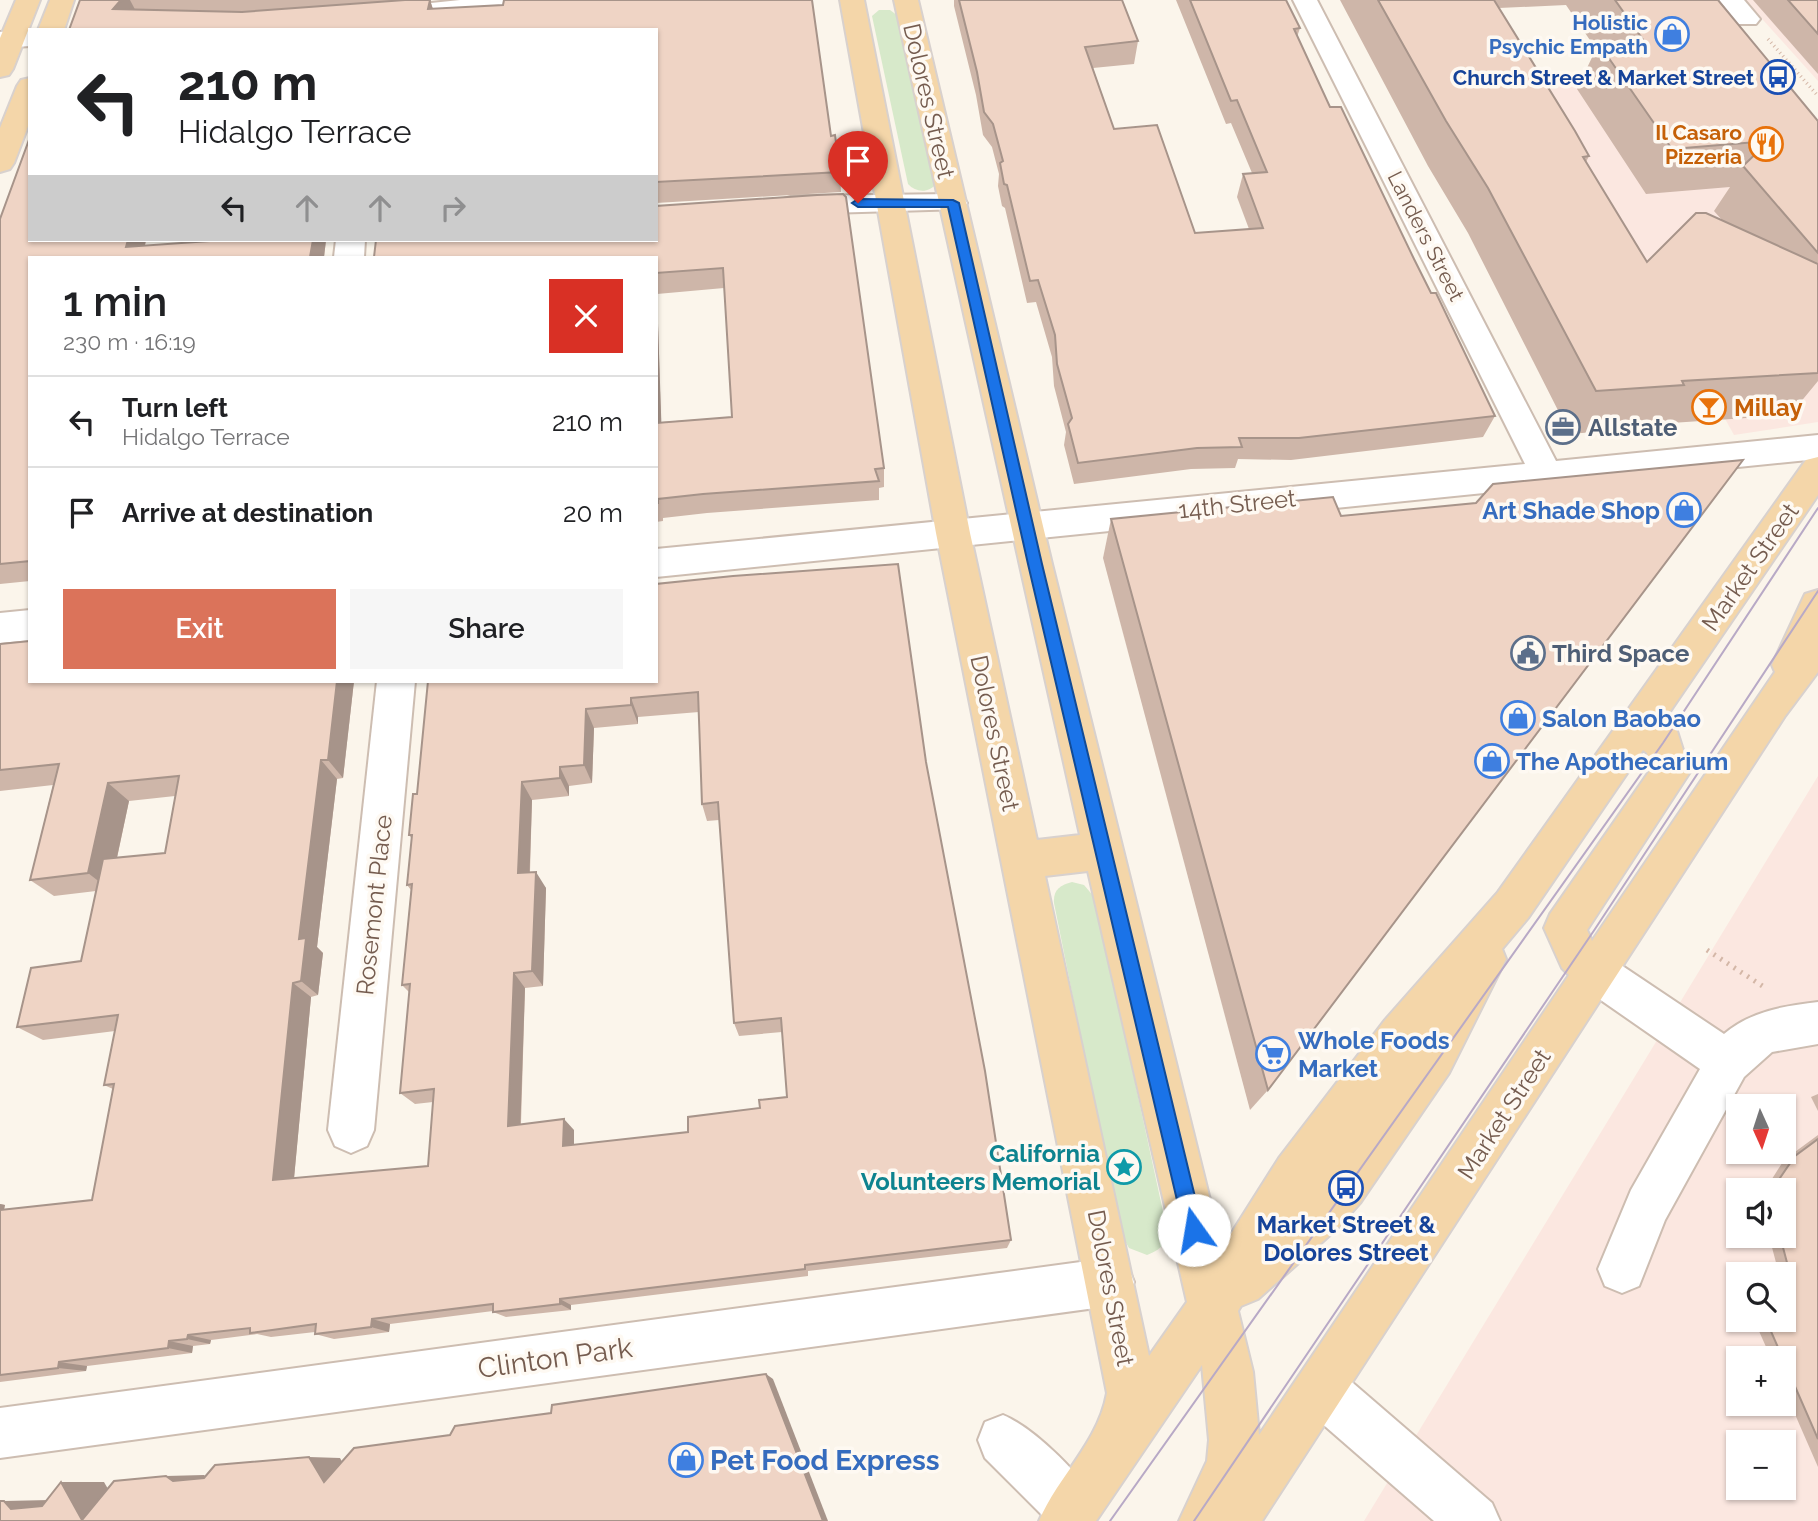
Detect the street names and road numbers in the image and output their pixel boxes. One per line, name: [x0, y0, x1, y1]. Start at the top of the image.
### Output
street label: Dolores Street: [897, 20, 961, 182]
street label: Landers Street: [1383, 167, 1469, 305]
street label: 14th Street: [1177, 483, 1297, 525]
street label: Market Street: [1695, 498, 1805, 636]
street label: Dolores Street: [964, 652, 1026, 814]
street label: Rosemont Place: [350, 813, 398, 997]
street label: Market Street: [1451, 1044, 1557, 1184]
street label: Dolores Street: [1082, 1207, 1140, 1369]
street label: Clinton Park: [476, 1331, 634, 1385]

